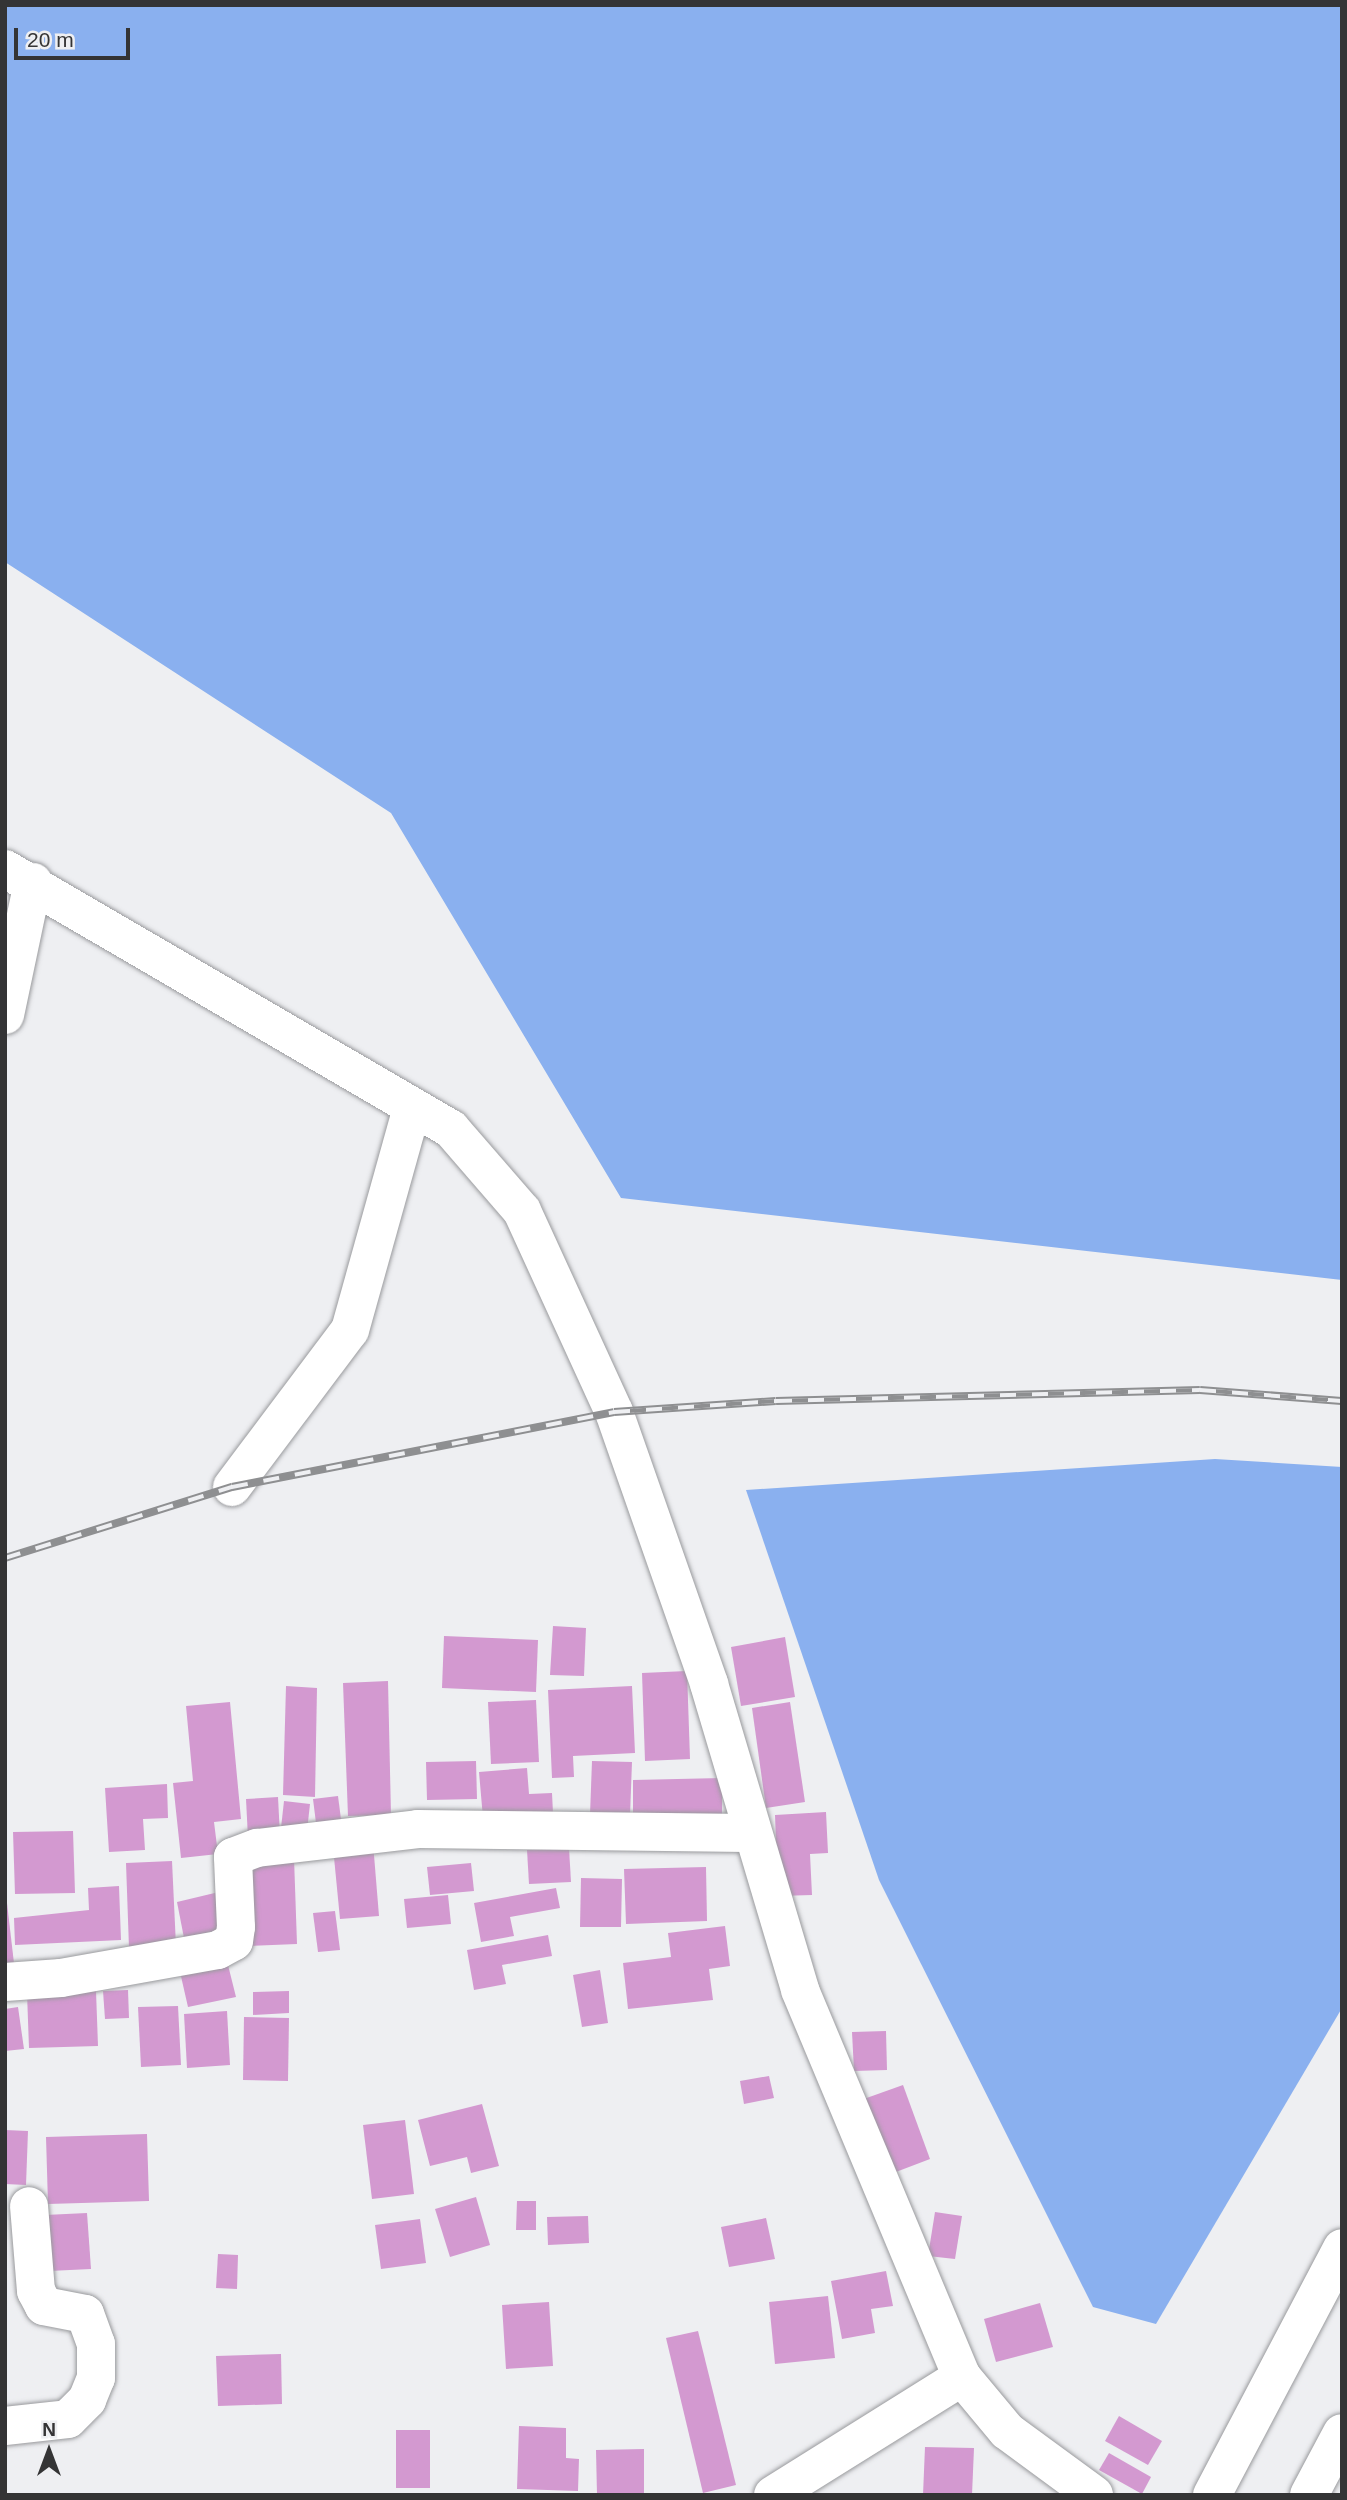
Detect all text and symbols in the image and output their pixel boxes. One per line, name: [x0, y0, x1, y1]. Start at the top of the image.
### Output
scale bar: [18, 14, 133, 58]
text: 20 m: [27, 28, 74, 51]
north arrow: [14, 2416, 84, 2486]
text: N: [42, 2419, 56, 2440]

